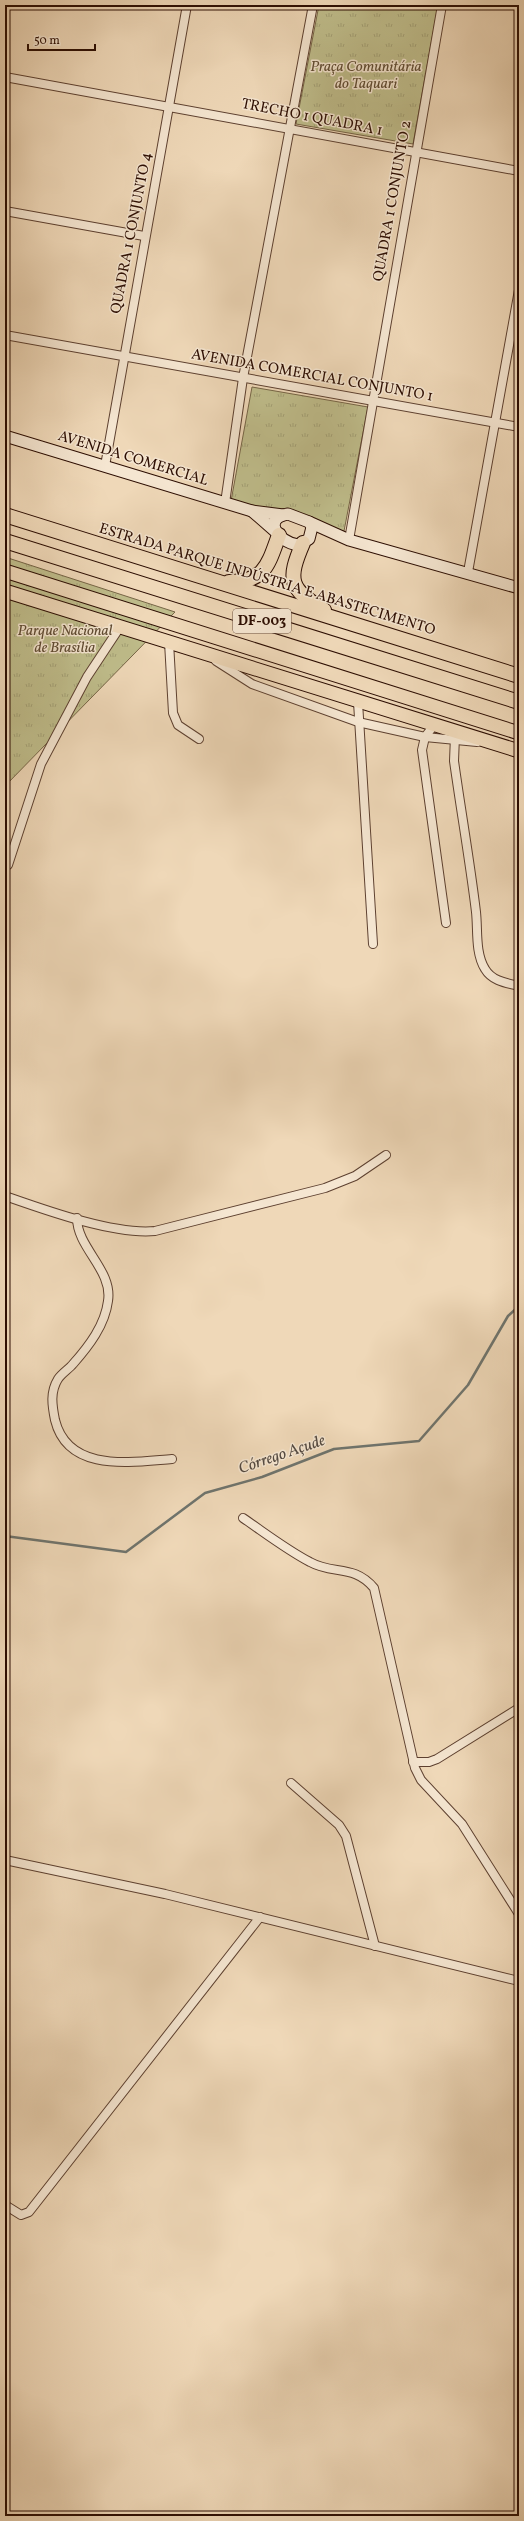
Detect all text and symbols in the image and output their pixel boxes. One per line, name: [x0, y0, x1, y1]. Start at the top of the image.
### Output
scale bar: [28, 26, 95, 52]
text: 50 m: [34, 33, 60, 49]
park label: Praça Comunitária do Taquari: [310, 57, 422, 95]
street label: TRECHO 1 QUADRA 1: [240, 94, 384, 142]
street label: QUADRA 1 CONJUNTO 2: [368, 119, 418, 283]
street label: QUADRA 1 CONJUNTO 4: [106, 150, 158, 315]
street label: AVENIDA COMERCIAL CONJUNTO 1: [189, 344, 435, 408]
street label: AVENIDA COMERCIAL: [55, 426, 211, 492]
street label: ESTRADA PARQUE INDÚSTRIA E ABASTECIMENTO: [96, 519, 438, 641]
road number: DF-003: [233, 609, 291, 633]
park label: Parque Nacional de Brasília: [18, 621, 113, 659]
water label: Córrego Açude: [236, 1430, 328, 1480]

